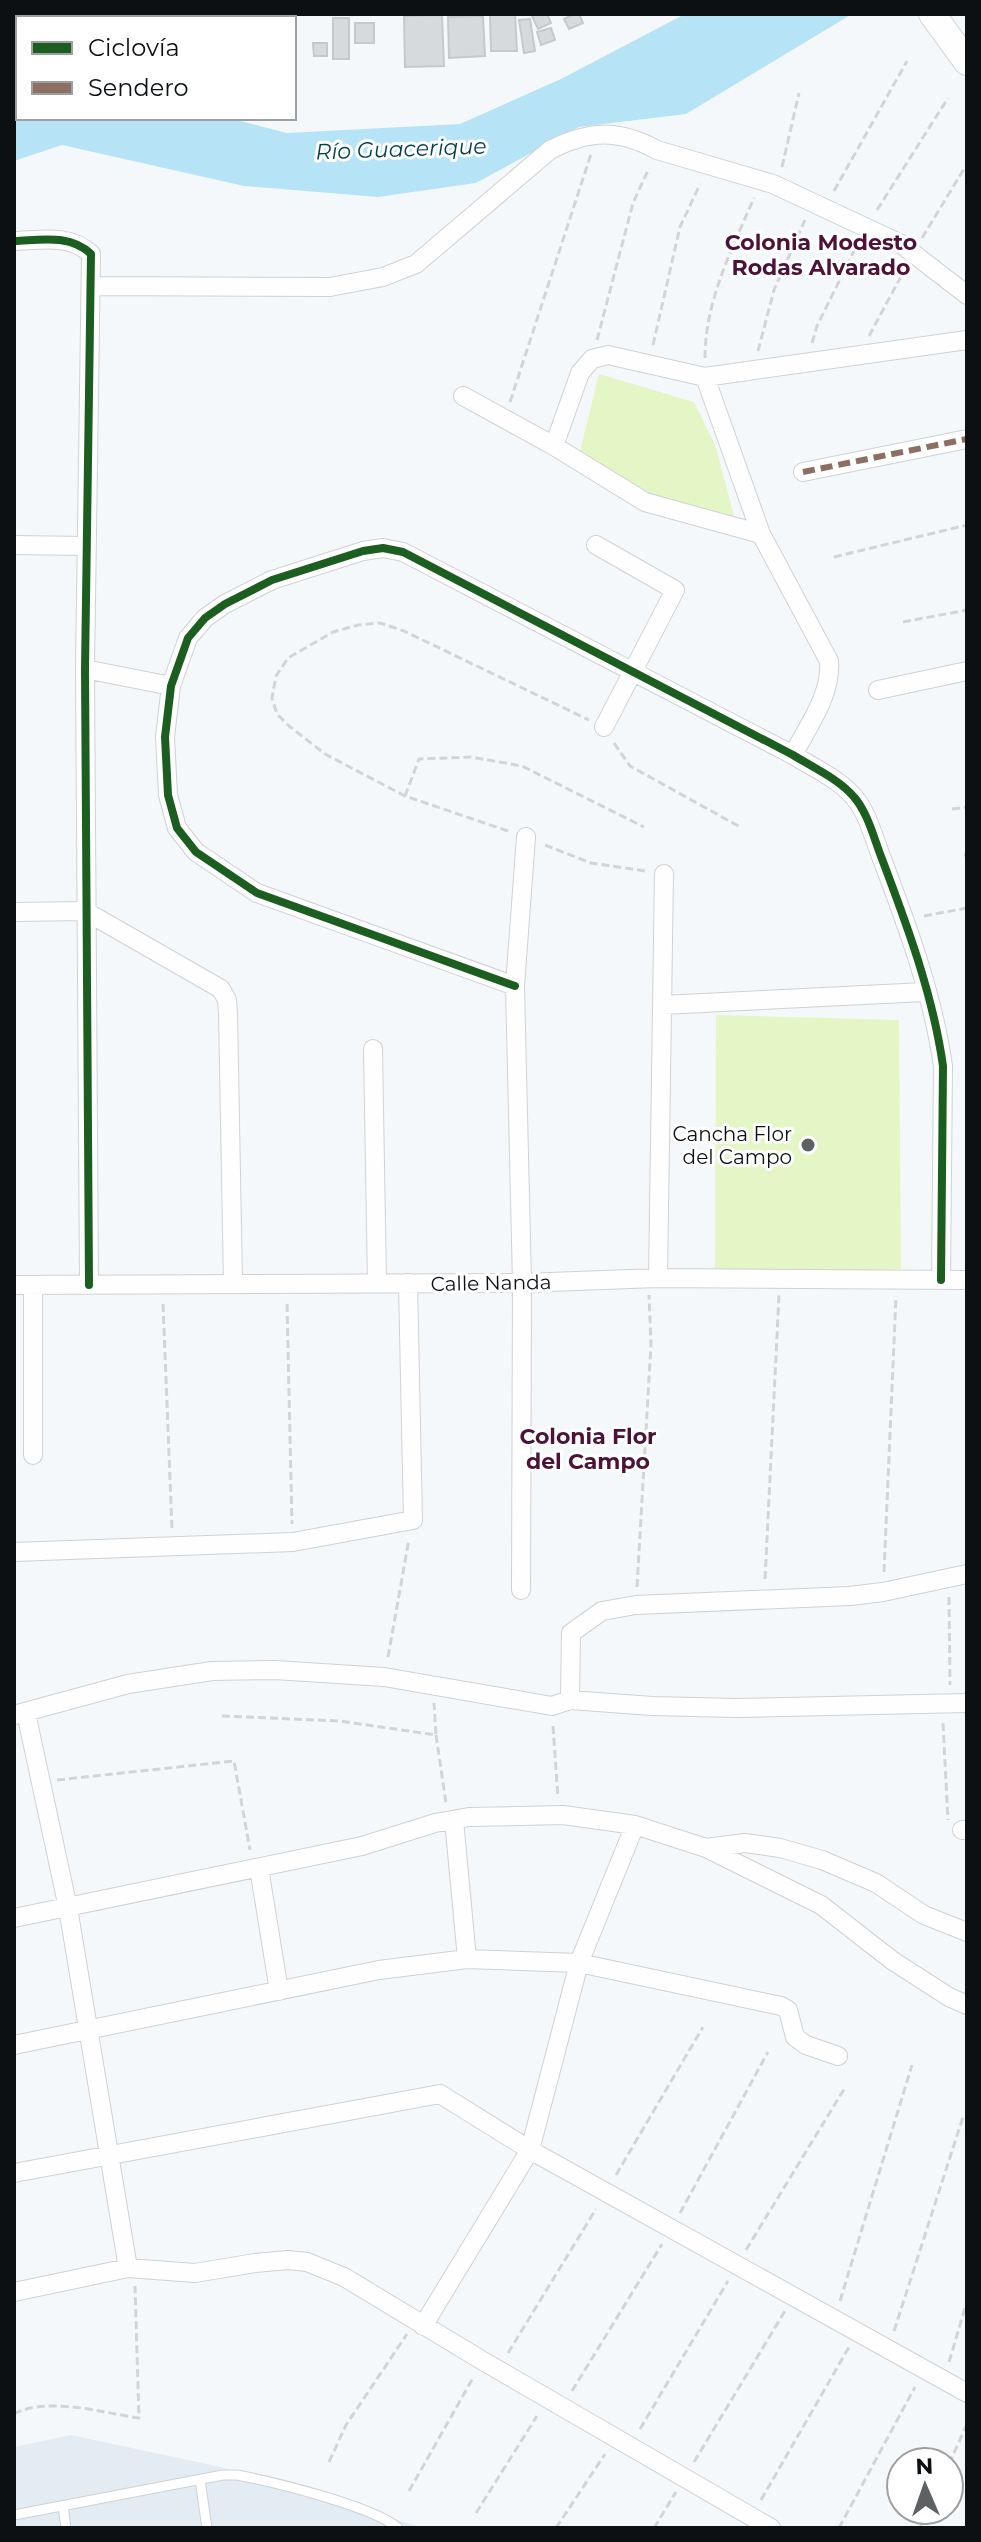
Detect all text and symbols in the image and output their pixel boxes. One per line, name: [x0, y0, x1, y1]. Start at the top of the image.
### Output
legend: [16, 16, 296, 120]
text: Ciclovía: [88, 33, 180, 62]
text: Sendero: [88, 73, 189, 102]
water label: Río Guacerique: [315, 133, 487, 165]
district label: Colonia Modesto Rodas Alvarado: [725, 229, 917, 281]
place label: Cancha Flor del Campo: [672, 1122, 792, 1169]
marker: Cancha Flor del Campo: [799, 1136, 817, 1154]
street label: Calle Nanda: [430, 1270, 552, 1296]
district label: Colonia Flor del Campo: [519, 1423, 657, 1475]
north arrow: [885, 2446, 965, 2526]
text: N: [915, 2453, 934, 2480]

